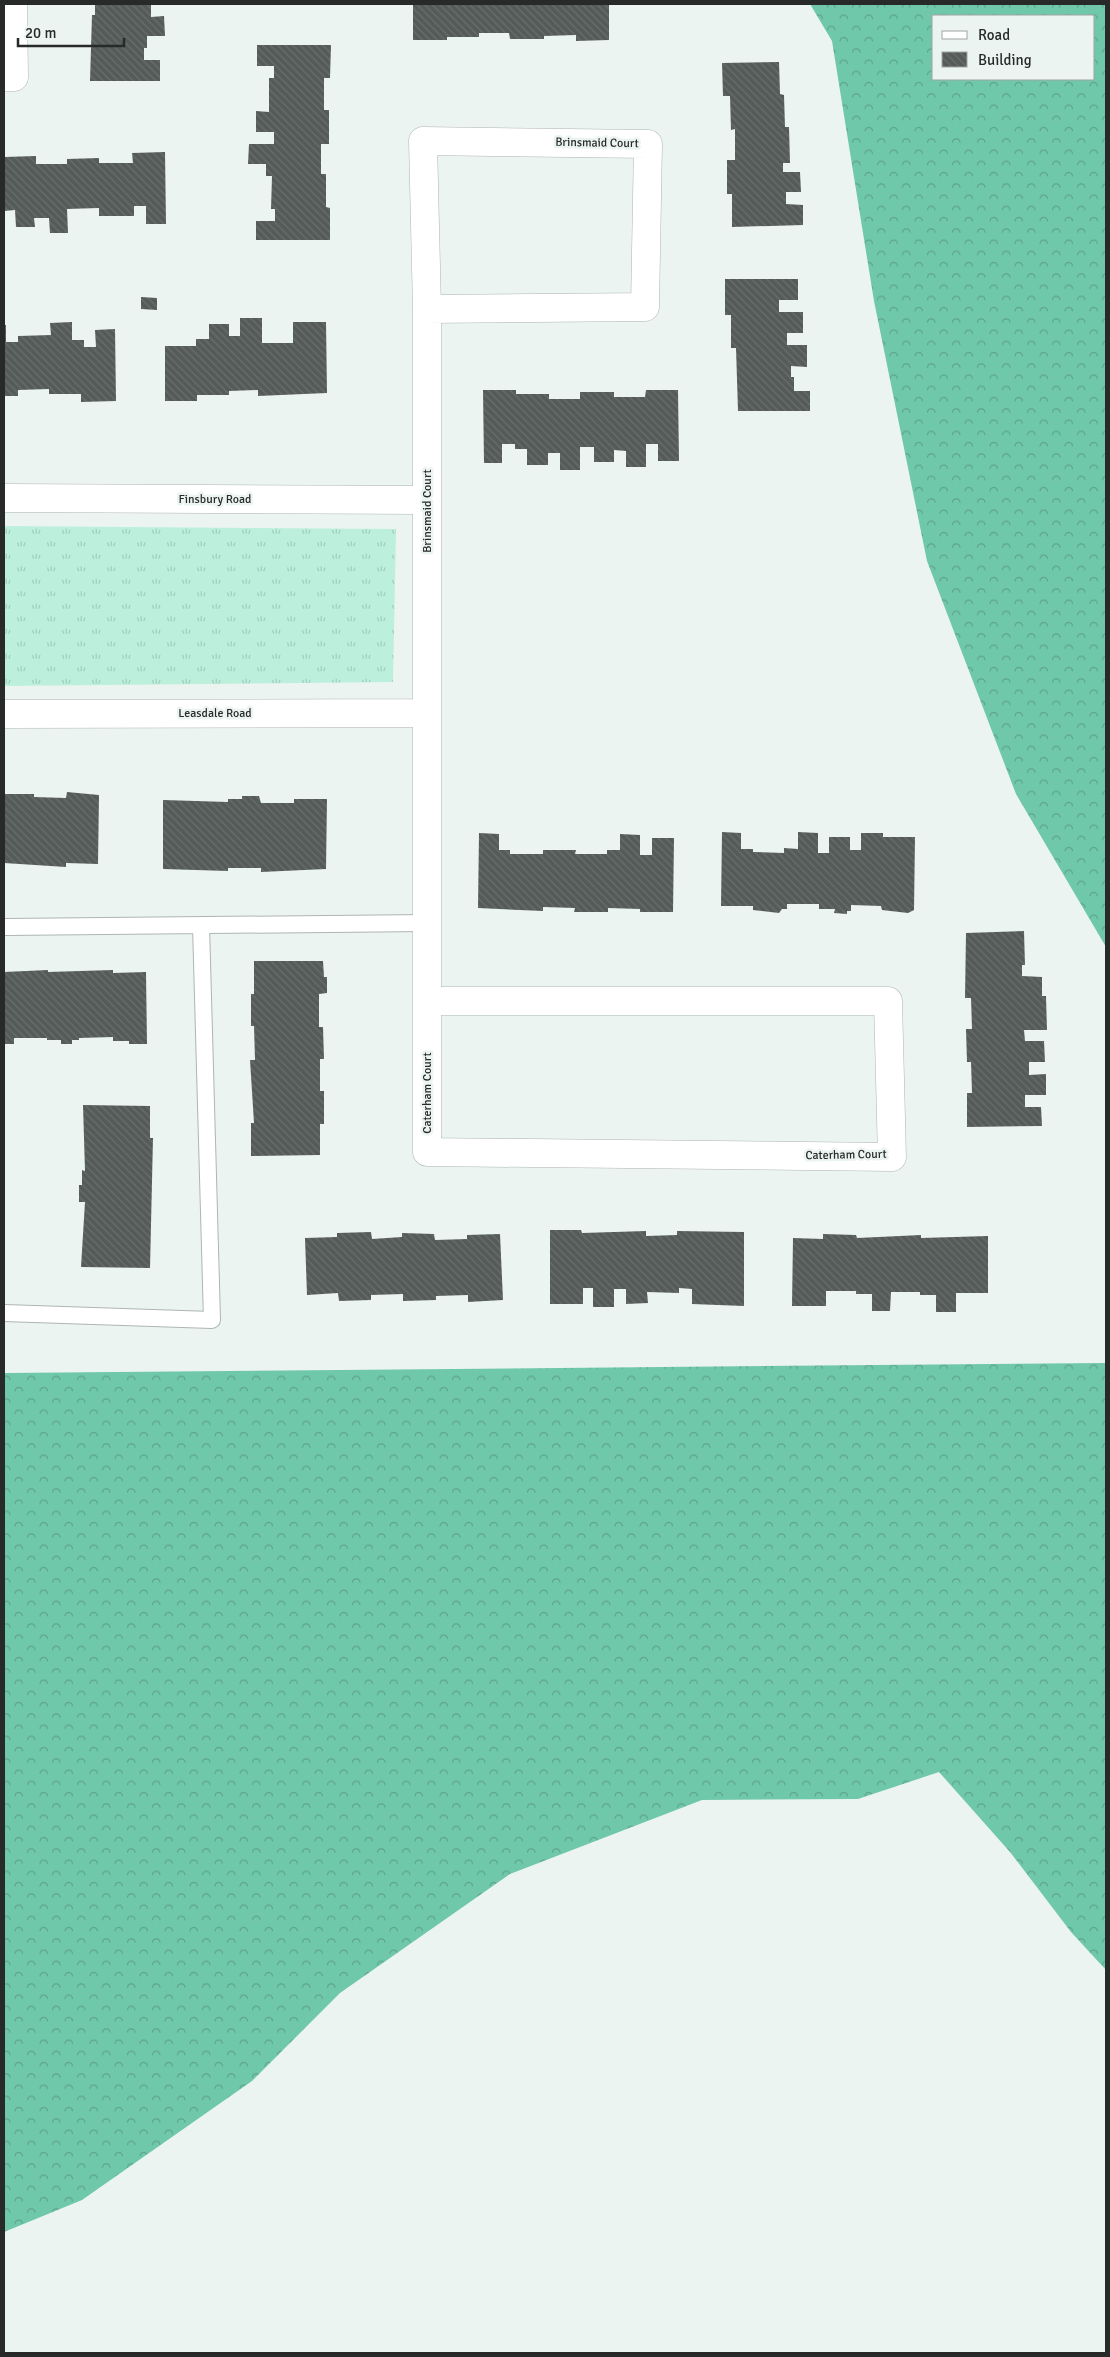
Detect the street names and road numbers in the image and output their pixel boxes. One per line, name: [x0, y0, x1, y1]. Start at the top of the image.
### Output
street label: Brinsmaid Court: [555, 135, 639, 151]
street label: Brinsmaid Court: [420, 469, 435, 553]
street label: Finsbury Road: [179, 492, 251, 507]
street label: Leasdale Road: [178, 706, 252, 721]
street label: Caterham Court: [420, 1052, 435, 1134]
street label: Caterham Court: [805, 1147, 887, 1163]

